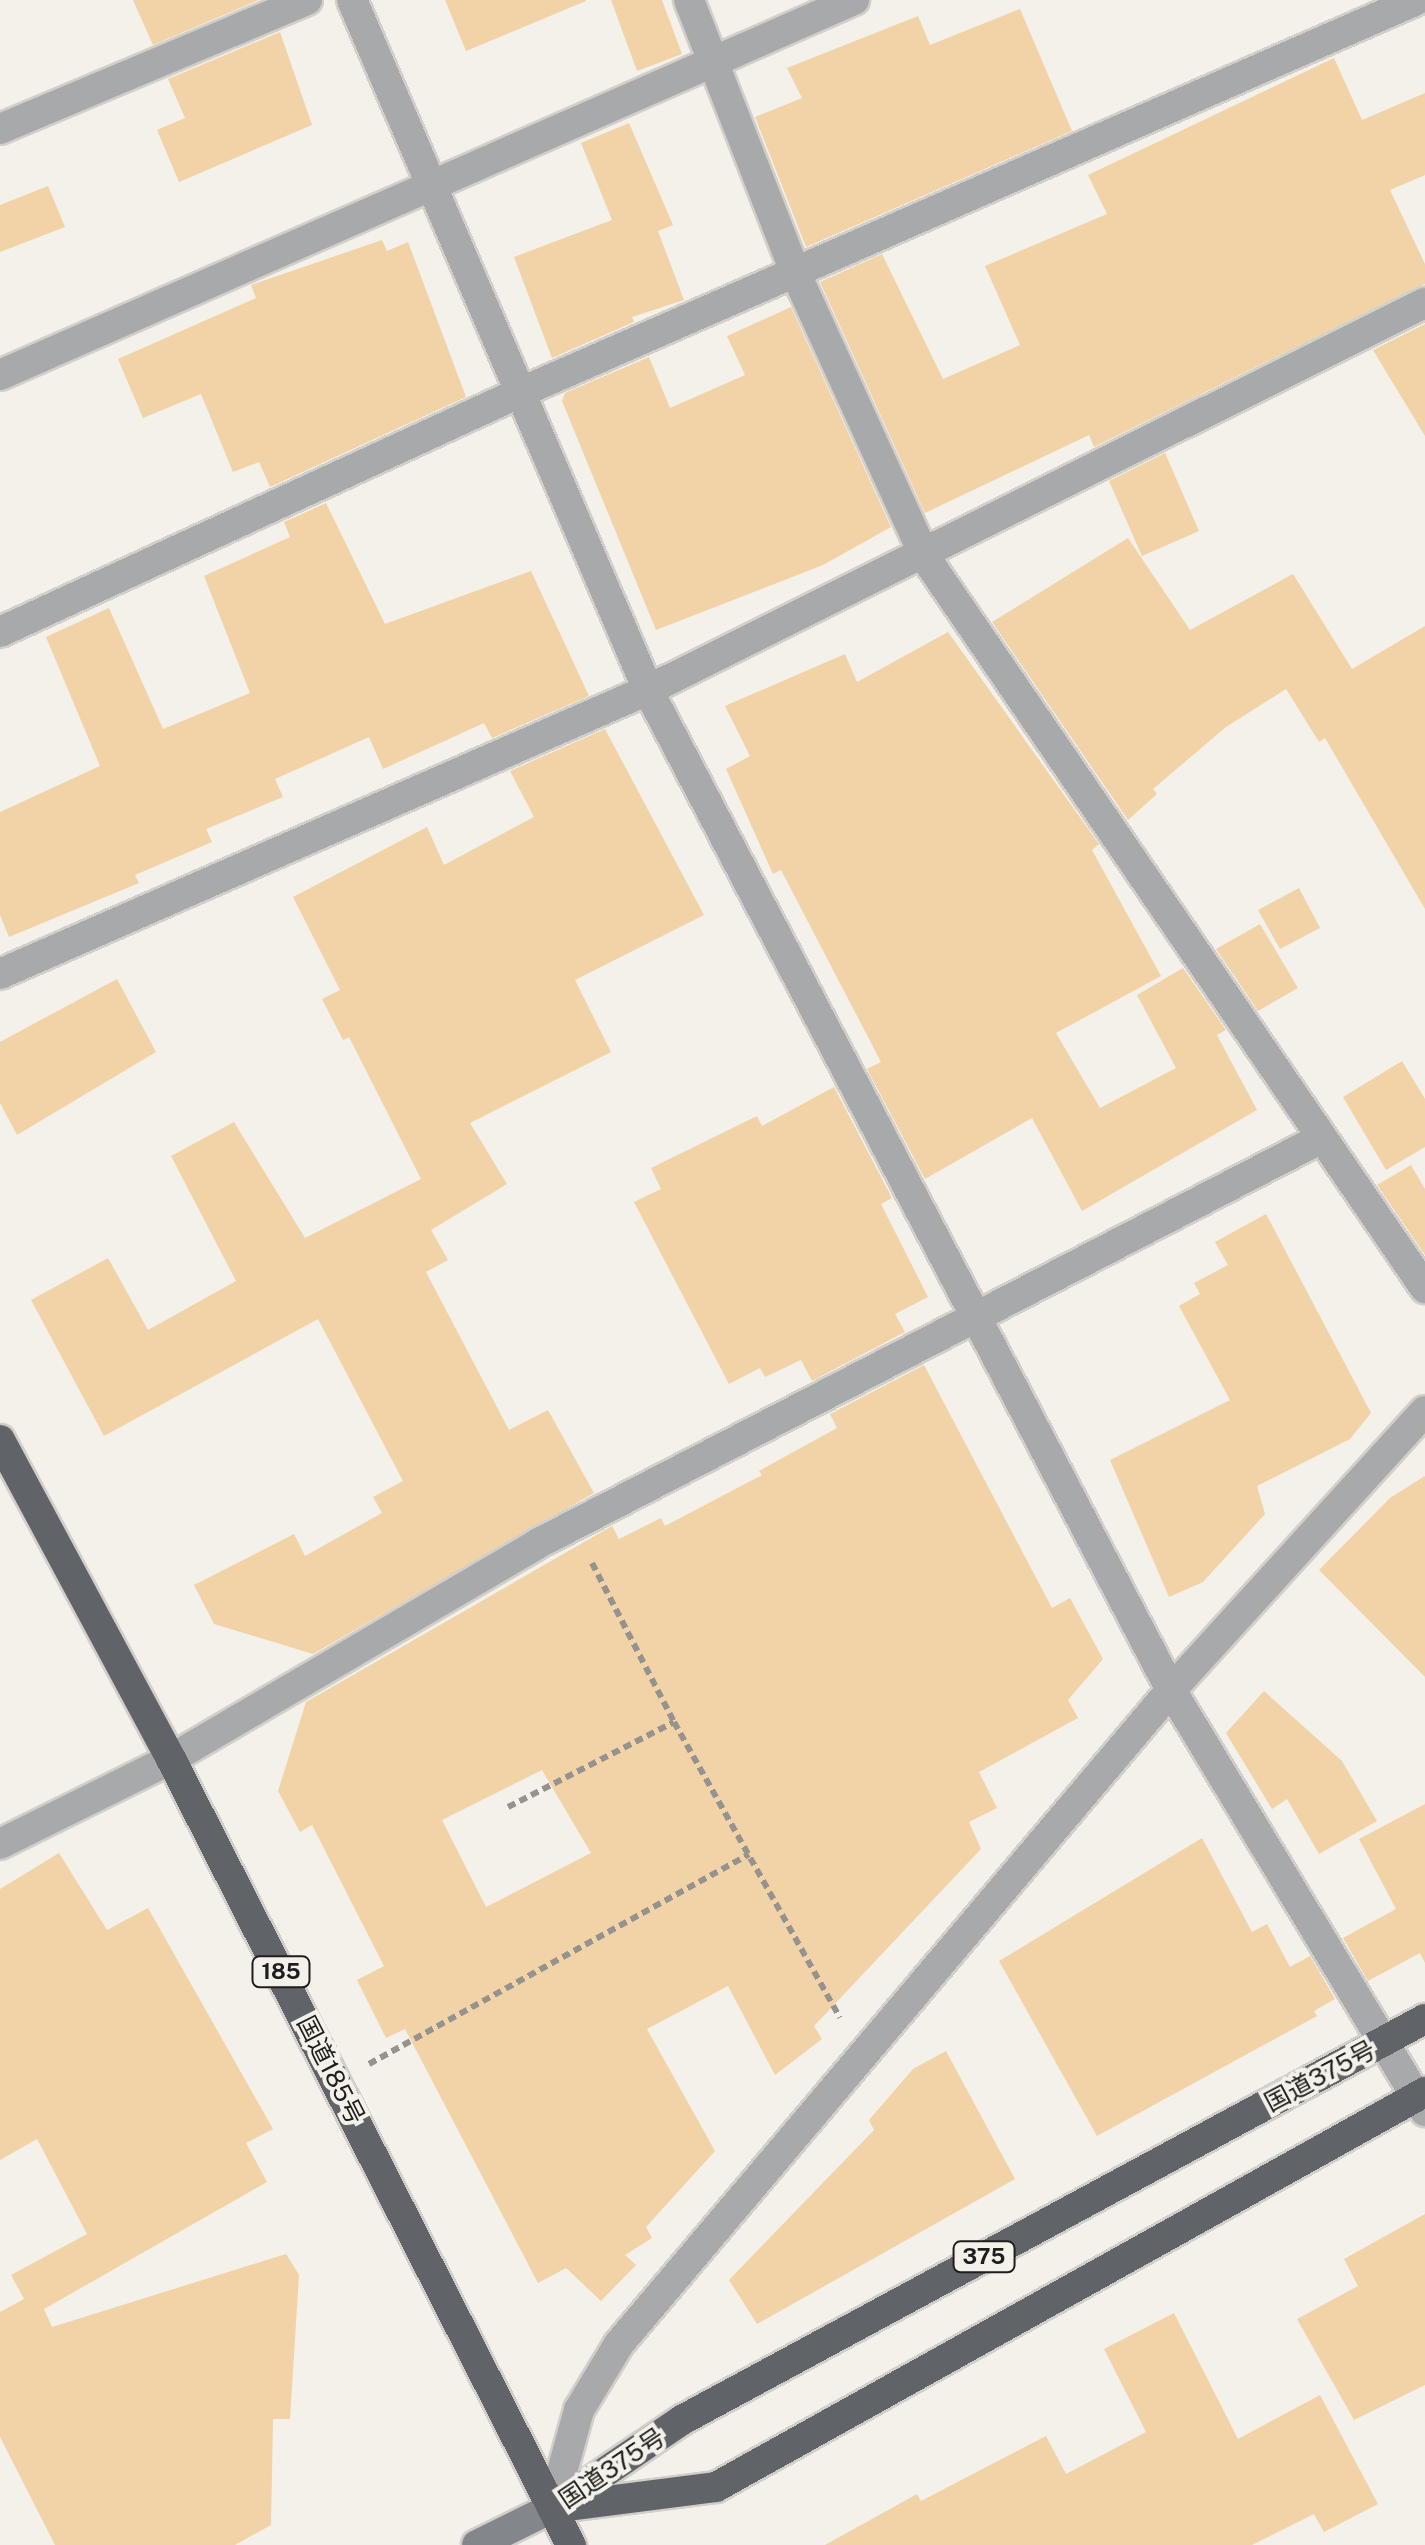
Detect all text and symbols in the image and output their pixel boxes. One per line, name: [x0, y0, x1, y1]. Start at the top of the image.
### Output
road number: 185: [251, 1955, 311, 1989]
street label: 国道185号: [291, 2011, 371, 2129]
street label: 国道375号: [1259, 2034, 1381, 2118]
road number: 375: [952, 2240, 1016, 2274]
street label: 国道375号: [553, 2422, 671, 2514]

